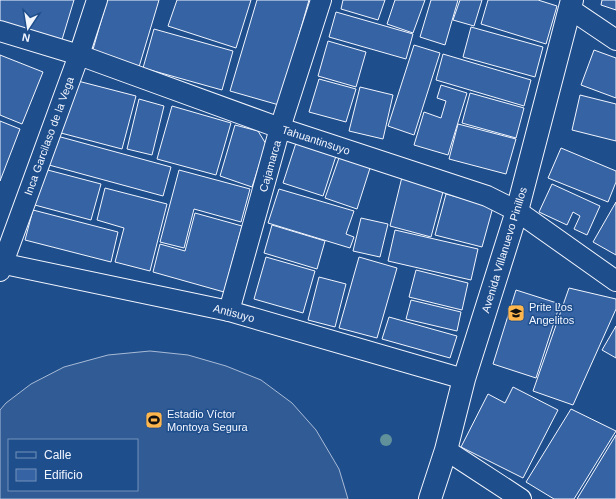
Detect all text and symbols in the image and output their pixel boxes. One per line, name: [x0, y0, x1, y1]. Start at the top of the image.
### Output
north arrow: [8, 8, 48, 48]
text: N: [21, 31, 31, 44]
street label: Inca Garcilaso de la Vega: [22, 74, 76, 197]
street label: Tahuantinsuyo: [280, 123, 352, 157]
street label: Cajamarca: [257, 138, 283, 193]
street label: Avenida Villanuevo Pinillos: [479, 185, 529, 314]
place label: Prite Los Angelitos: [529, 301, 575, 326]
street label: Antisuyo: [212, 302, 256, 324]
school or university icon: Prite Los Angelitos: [506, 303, 526, 323]
place label: Estadio Víctor Montoya Segura: [167, 408, 249, 433]
sports icon: Estadio Víctor Montoya Segura: [144, 410, 164, 430]
legend: [8, 439, 138, 491]
text: Calle: [44, 448, 72, 462]
text: Edificio: [44, 468, 83, 482]

